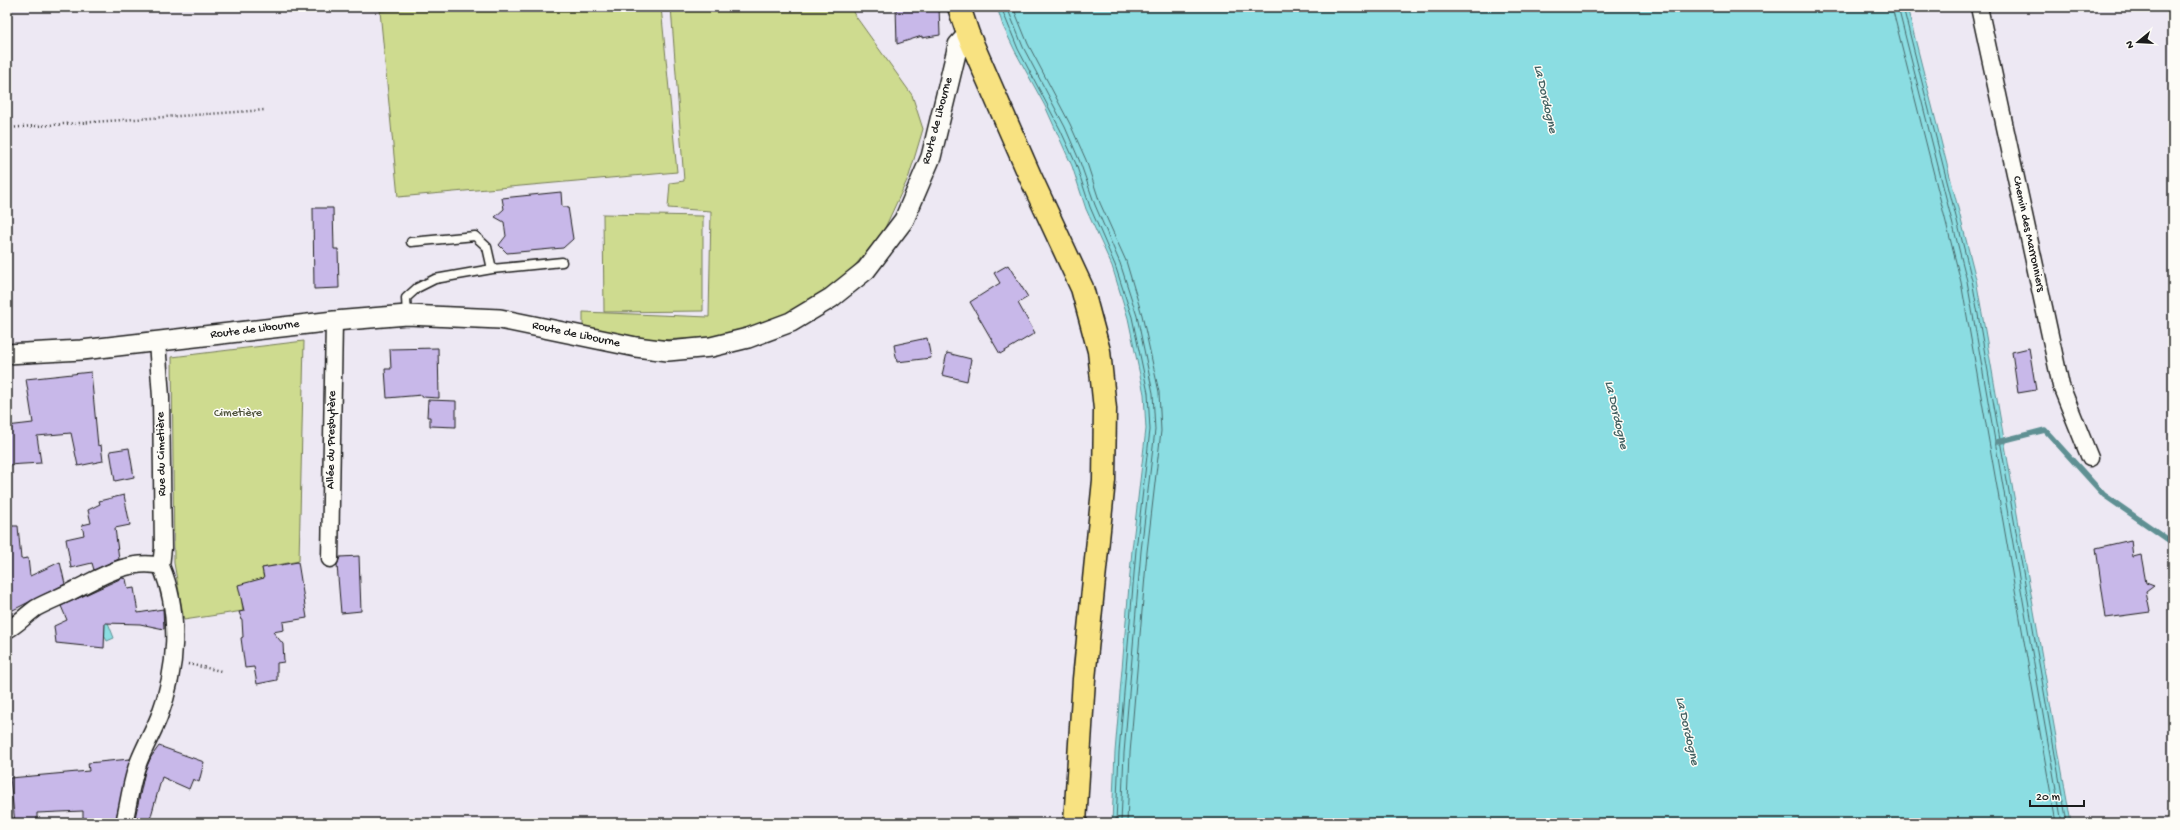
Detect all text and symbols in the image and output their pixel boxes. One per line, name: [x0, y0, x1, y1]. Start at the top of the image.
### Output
north arrow: [2118, 22, 2158, 62]
text: N: [2124, 39, 2137, 50]
water label: La Dordogne: [1530, 63, 1560, 136]
street label: Route de Libourne: [920, 75, 957, 166]
street label: Chemin des Marronniers: [2009, 175, 2047, 294]
street label: Route de Libourne: [210, 318, 301, 342]
street label: Route de Libourne: [531, 319, 622, 351]
water label: La Dordogne: [1601, 379, 1631, 452]
street label: Allée du Presbytère: [324, 390, 340, 489]
park label: Cimetière: [214, 407, 263, 421]
street label: Rue du Cimetière: [154, 411, 170, 496]
water label: La Dordogne: [1672, 695, 1702, 768]
scale bar: [2030, 782, 2084, 808]
text: 20 m: [2036, 791, 2061, 805]

